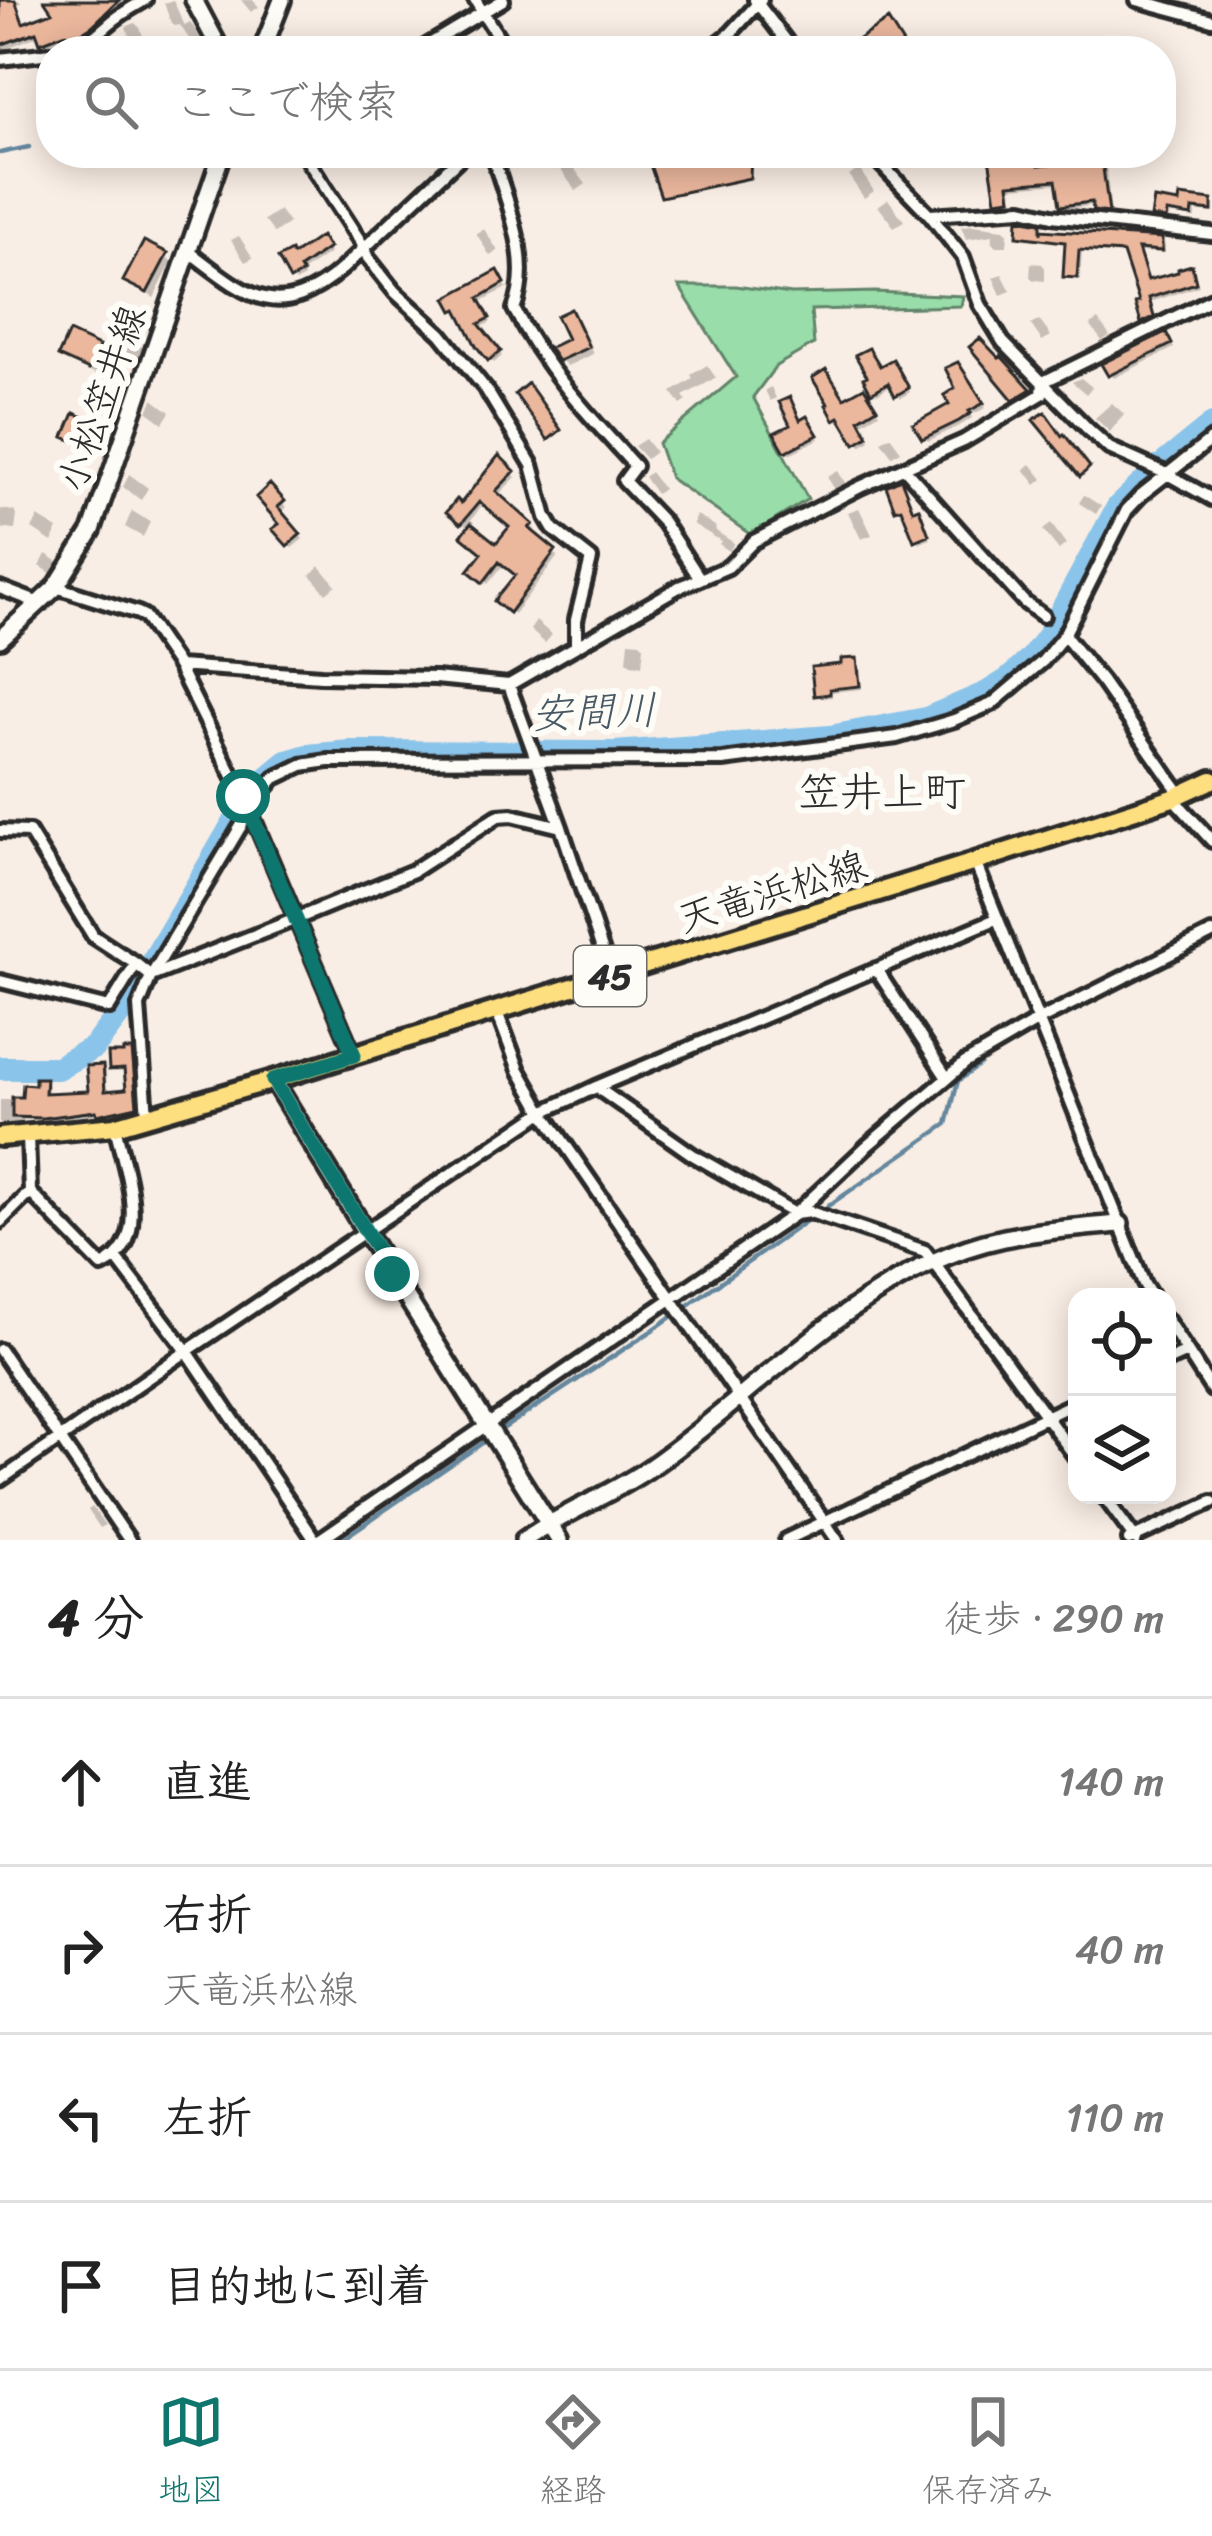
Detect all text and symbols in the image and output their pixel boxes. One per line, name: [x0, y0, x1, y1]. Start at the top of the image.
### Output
search box: [36, 36, 1176, 168]
text: ここで検索: [174, 62, 399, 142]
icon: search: [78, 69, 144, 135]
street label: 小松笠井線: [37, 295, 166, 502]
water label: 安間川: [530, 673, 658, 751]
district label: 笠井上町: [798, 755, 966, 829]
route start: [216, 769, 270, 823]
street label: 天竜浜松線: [669, 830, 875, 953]
road number: 45: [574, 946, 646, 1006]
route end: [365, 1247, 419, 1301]
map controls: [1068, 1288, 1176, 1504]
button: locate: [1068, 1288, 1176, 1396]
button: layers: [1068, 1396, 1176, 1504]
text: 4 分: [48, 1573, 144, 1663]
text: 徒歩 · 290 m: [944, 1584, 1164, 1653]
text: 直進: [162, 1742, 252, 1822]
text: 140 m: [1058, 1747, 1164, 1816]
icon: ahead: [48, 1749, 114, 1815]
text: 右折: [162, 1875, 252, 1955]
text: 40 m: [1075, 1915, 1164, 1984]
icon: right: [48, 1917, 114, 1983]
text: 天竜浜松線: [162, 1955, 357, 2024]
text: 左折: [162, 2078, 252, 2158]
text: 110 m: [1066, 2083, 1164, 2152]
icon: left: [48, 2085, 114, 2151]
text: 目的地に到着: [162, 2246, 432, 2326]
icon: arrive: [48, 2253, 114, 2319]
tab: 地図: [158, 2389, 224, 2519]
tab: 経路: [540, 2389, 606, 2519]
tab: 保存済み: [922, 2389, 1054, 2519]

